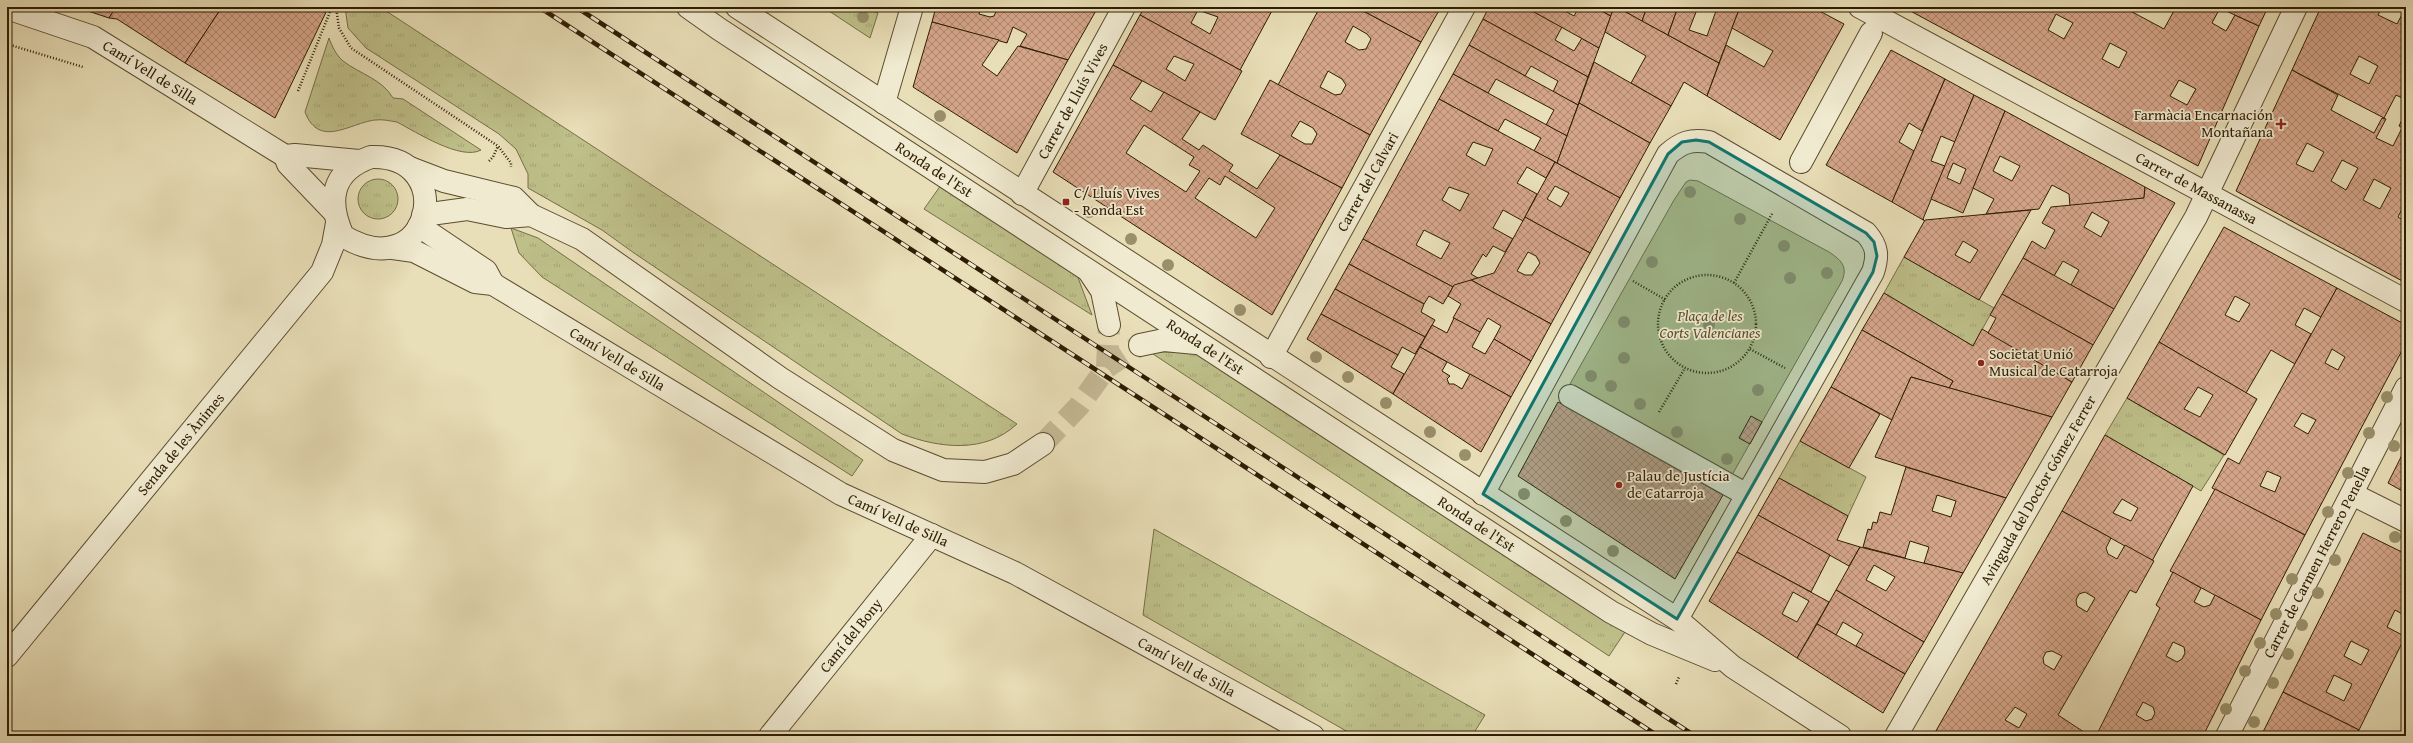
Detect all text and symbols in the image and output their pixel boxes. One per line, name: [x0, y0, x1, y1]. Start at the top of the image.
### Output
street label: Camí Vell de Silla: [99, 35, 202, 109]
street label: Carrer de Lluís Vives: [1032, 39, 1113, 163]
place label: Farmàcia Encarnación Montañana: [2134, 104, 2274, 142]
marker: Farmàcia Encarnación Montañana: [2276, 119, 2286, 129]
street label: Carrer del Calvari: [1331, 128, 1403, 235]
street label: Ronda de l'Est: [892, 136, 978, 203]
street label: Carrer de Massanassa: [2132, 146, 2261, 229]
place label: C/ Lluís Vives - Ronda Est: [1074, 182, 1160, 220]
marker: C/ Lluís Vives - Ronda Est: [1061, 197, 1071, 207]
park label: Plaça de les Corts Valencianes: [1660, 305, 1761, 343]
street label: Ronda de l'Est: [1163, 313, 1249, 380]
street label: Camí Vell de Silla: [566, 322, 669, 396]
place label: Societat Unió Musical de Catarroja: [1989, 343, 2118, 381]
marker: Societat Unió Musical de Catarroja: [1976, 358, 1986, 368]
street label: Senda de les Ànimes: [132, 388, 229, 500]
street label: Avinguda del Doctor Gómez Ferrer: [1975, 391, 2101, 589]
street label: Carrer de Carmen Herrero Penella: [2258, 461, 2375, 661]
place label: Palau de Justícia de Catarroja: [1627, 465, 1729, 503]
marker: Palau de Justícia de Catarroja: [1614, 480, 1624, 490]
street label: Camí Vell de Silla: [845, 488, 952, 551]
street label: Ronda de l'Est: [1434, 491, 1520, 557]
street label: Camí del Bony: [814, 593, 887, 677]
street label: Camí Vell de Silla: [1134, 631, 1239, 702]

